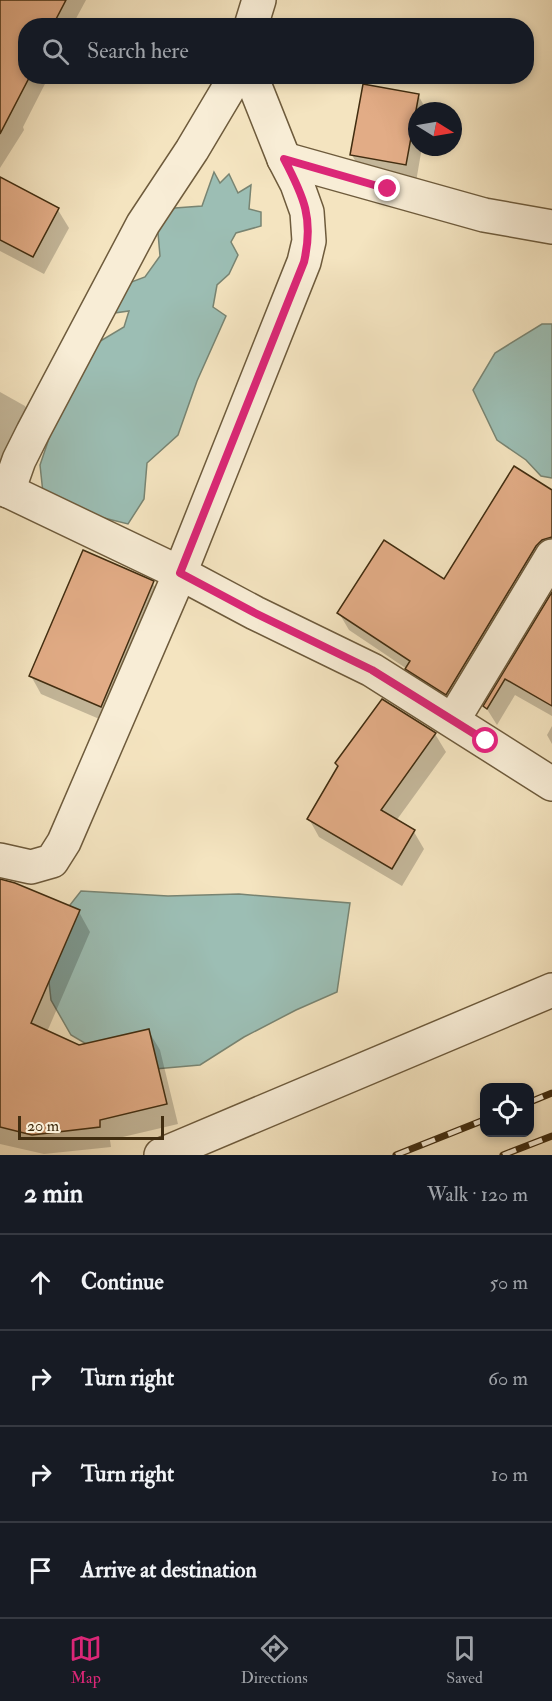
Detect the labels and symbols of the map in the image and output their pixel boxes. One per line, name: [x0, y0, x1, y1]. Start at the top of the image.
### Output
north arrow: [408, 102, 462, 156]
route end: [374, 175, 400, 201]
route start: [472, 727, 498, 753]
scale bar: [18, 1113, 164, 1140]

